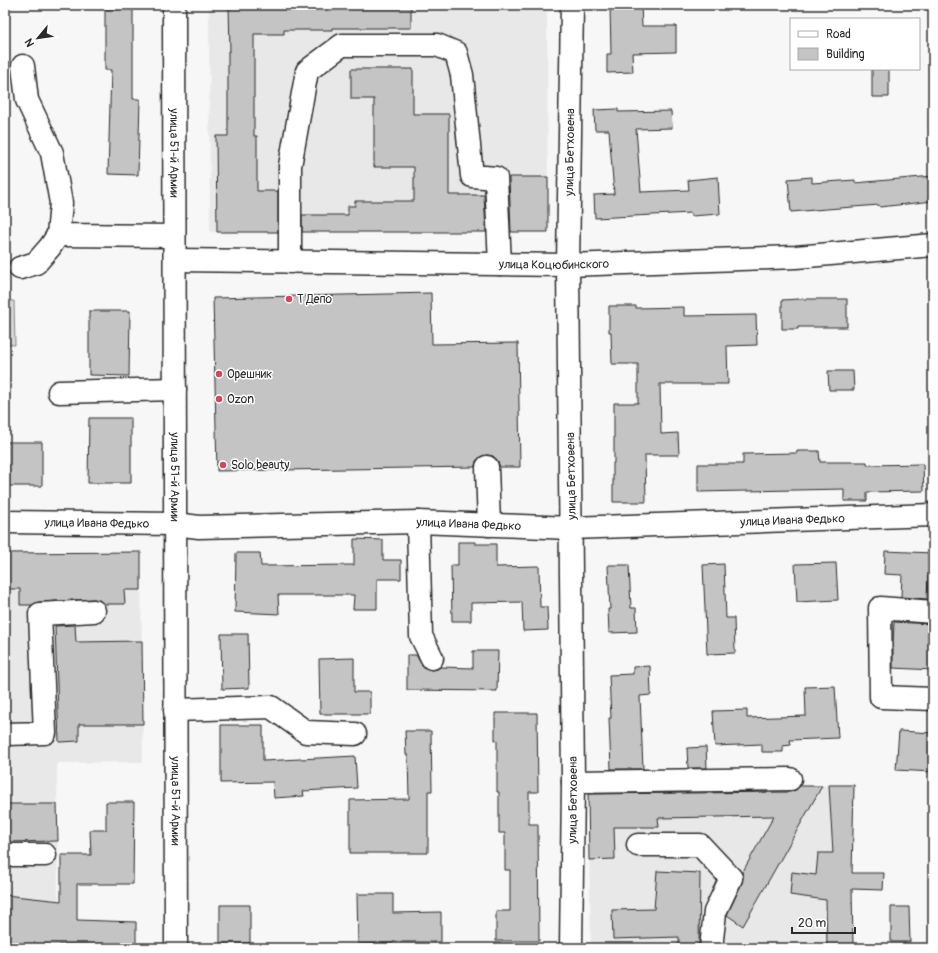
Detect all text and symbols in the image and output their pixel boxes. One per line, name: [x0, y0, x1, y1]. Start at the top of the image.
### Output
north arrow: [18, 18, 58, 58]
legend: [790, 18, 920, 70]
text: Road: [826, 27, 851, 42]
text: N: [22, 36, 37, 49]
text: Building: [826, 47, 865, 62]
street label: улица 51-й Армии: [166, 107, 181, 198]
street label: улица Бетховена: [562, 108, 578, 197]
street label: улица Коцюбинского: [498, 257, 610, 273]
place label: Т Депо: [297, 292, 332, 307]
marker: Т Депо: [284, 294, 294, 304]
place label: Орешник: [227, 367, 272, 382]
marker: Орешник: [214, 369, 224, 379]
place label: Ozon: [227, 392, 254, 407]
marker: Ozon: [214, 394, 224, 404]
street label: улица 51-й Армии: [167, 431, 182, 522]
street label: улица Бетховена: [563, 432, 580, 521]
place label: Solo beauty: [231, 458, 290, 473]
marker: Solo beauty: [218, 460, 228, 470]
street label: улица Ивана Федько: [739, 511, 846, 530]
street label: улица Ивана Федько: [44, 515, 150, 532]
street label: улица Ивана Федько: [415, 515, 522, 534]
street label: улица 51-й Армии: [168, 755, 183, 846]
street label: улица Бетховена: [565, 756, 581, 845]
scale bar: [792, 909, 855, 935]
text: 20 m: [798, 916, 827, 931]

